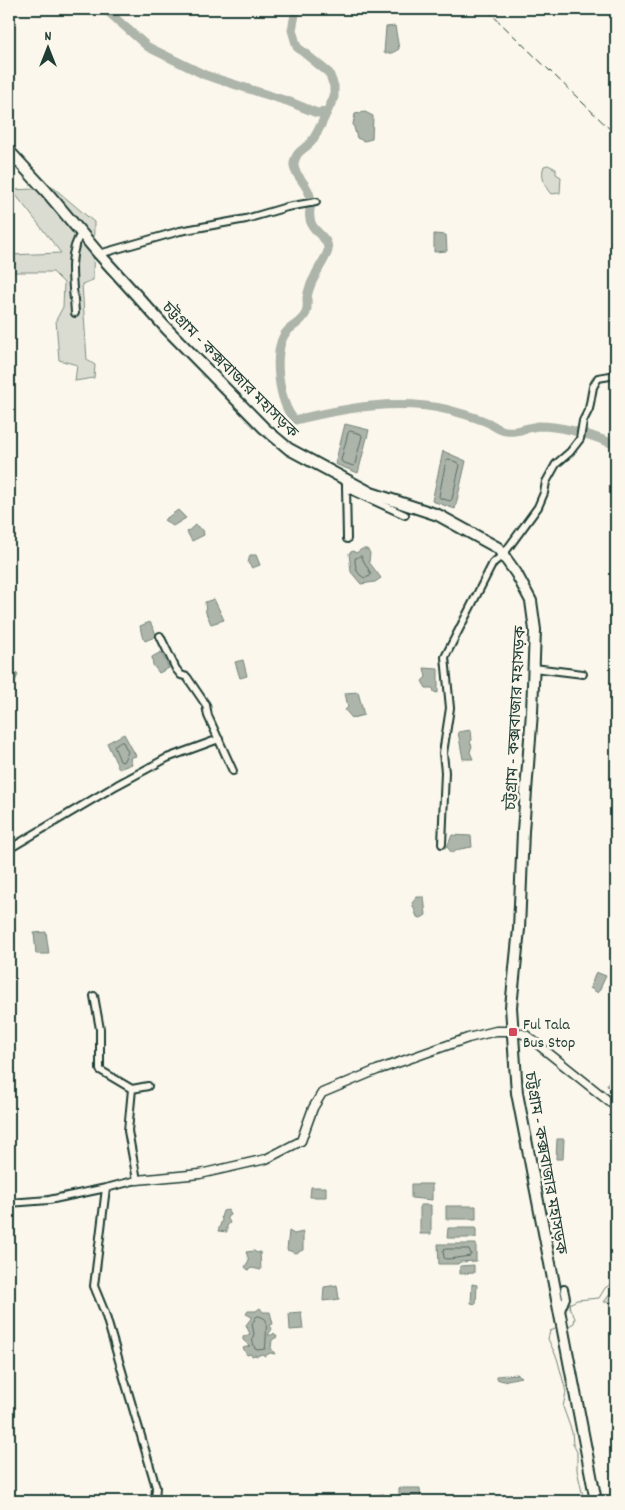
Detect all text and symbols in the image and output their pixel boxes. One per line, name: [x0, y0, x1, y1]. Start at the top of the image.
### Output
north arrow: [22, 22, 72, 72]
text: N: [45, 27, 52, 47]
street label: চট্টগ্রাম - কক্সবাজার মহাসড়ক: [155, 297, 303, 445]
street label: চট্টগ্রাম - কক্সবাজার মহাসড়ক: [500, 624, 533, 812]
place label: Ful Tala Bus Stop: [523, 1014, 575, 1055]
marker: Ful Tala Bus Stop: [507, 1026, 519, 1038]
street label: চট্টগ্রাম - কক্সবাজার মহাসড়ক: [517, 1070, 572, 1257]

